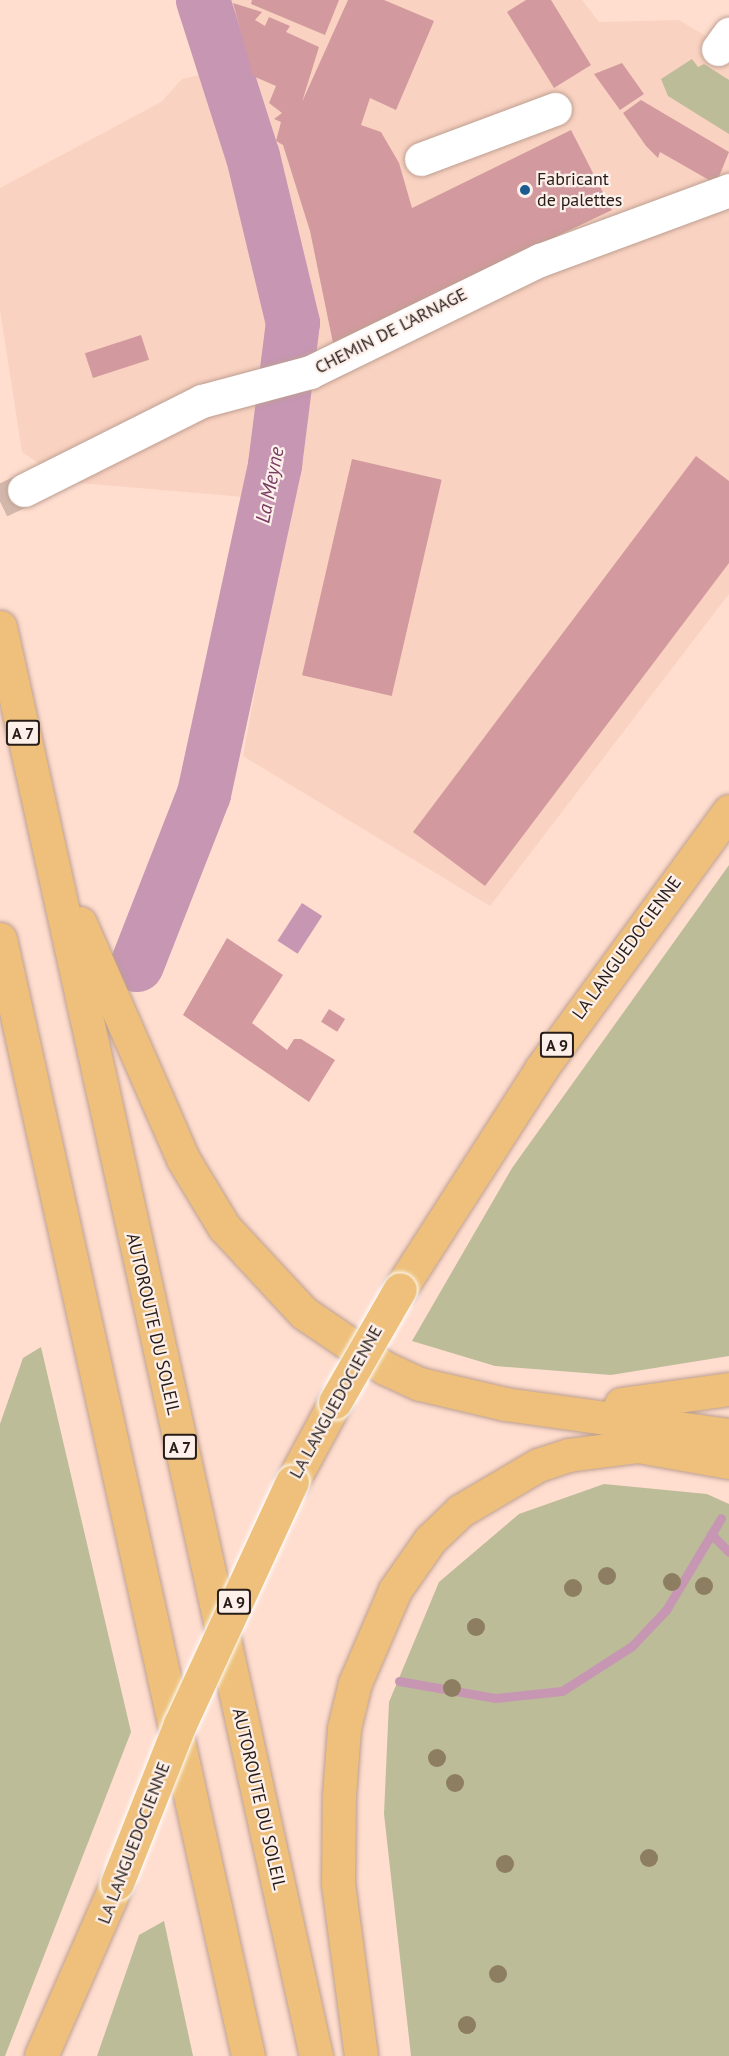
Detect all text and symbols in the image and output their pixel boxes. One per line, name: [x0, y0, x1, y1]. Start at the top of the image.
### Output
place label: Fabricant de palettes: [537, 169, 622, 212]
marker: Fabricant de palettes: [518, 183, 532, 197]
street label: CHEMIN DE L'ARNAGE: [311, 283, 471, 379]
water label: La Meyne: [251, 445, 289, 525]
road number: A 7: [5, 720, 41, 746]
street label: LA LANGUEDOCIENNE: [568, 872, 686, 1024]
road number: A 9: [539, 1032, 575, 1058]
street label: AUTOROUTE DU SOLEIL: [122, 1231, 184, 1417]
street label: LA LANGUEDOCIENNE: [285, 1321, 387, 1483]
road number: A 7: [162, 1434, 198, 1460]
road number: A 9: [216, 1589, 252, 1615]
street label: AUTOROUTE DU SOLEIL: [228, 1706, 290, 1892]
street label: LA LANGUEDOCIENNE: [93, 1759, 175, 1927]

